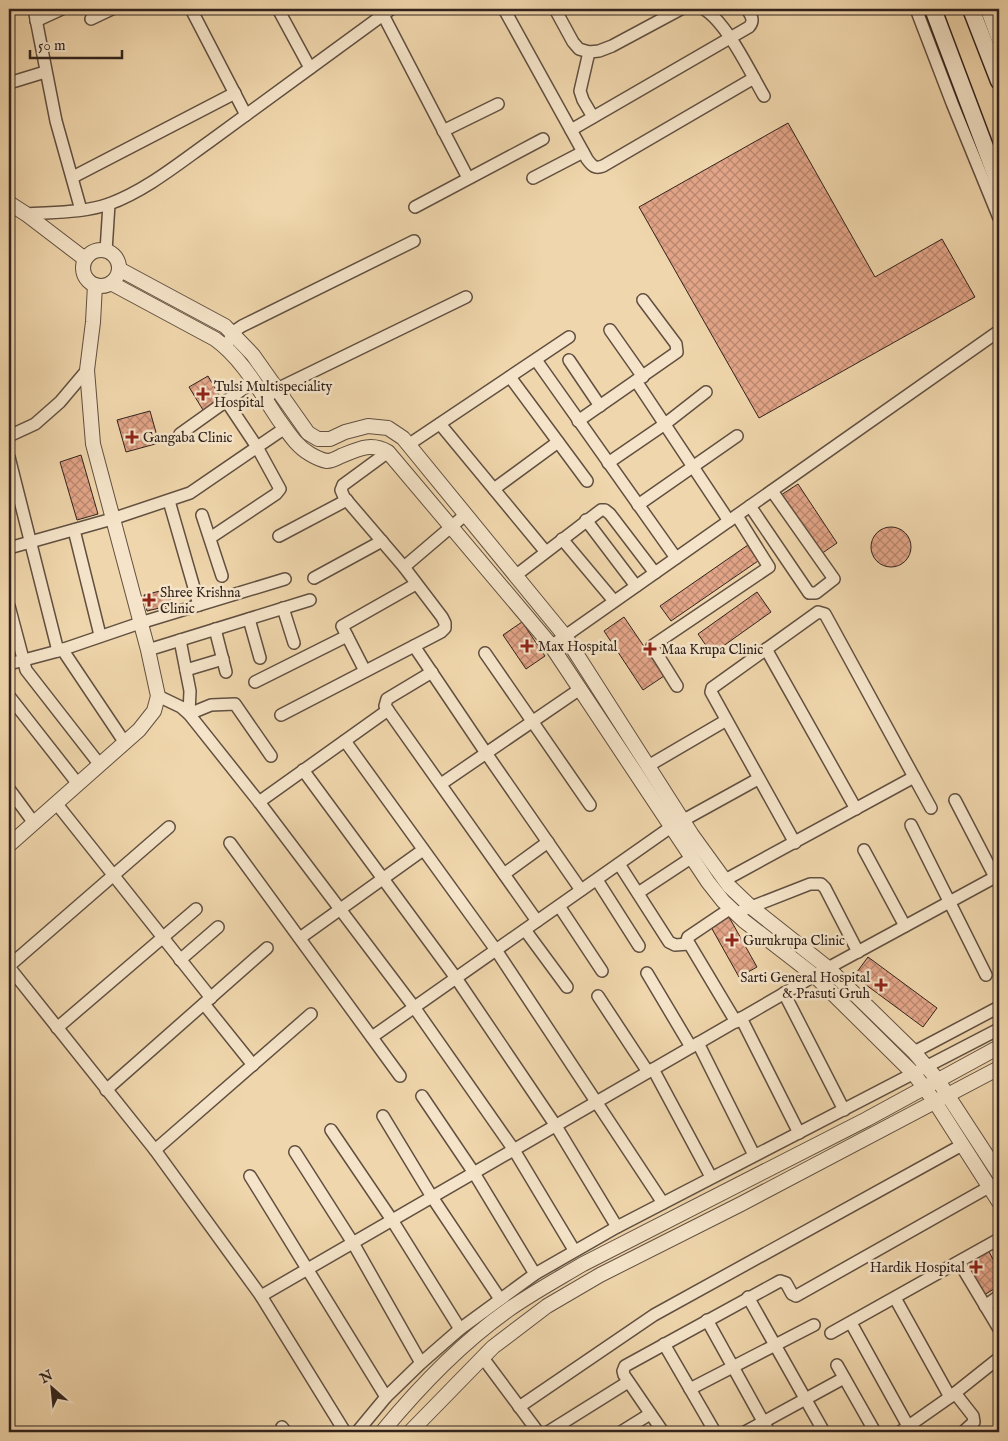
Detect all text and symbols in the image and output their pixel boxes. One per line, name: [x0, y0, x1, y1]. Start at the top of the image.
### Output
scale bar: [30, 28, 122, 60]
text: 50 m: [38, 36, 66, 55]
place label: Tulsi Multispeciality Hospital: [214, 378, 333, 412]
marker: Tulsi Multispeciality Hospital: [196, 387, 210, 401]
place label: Gangaba Clinic: [143, 429, 233, 447]
marker: Gangaba Clinic: [125, 430, 139, 444]
place label: Shree Krishna Clinic: [160, 584, 242, 618]
marker: Shree Krishna Clinic: [142, 593, 156, 607]
place label: Max Hospital: [538, 638, 617, 656]
marker: Max Hospital: [520, 639, 534, 653]
place label: Maa Krupa Clinic: [661, 641, 763, 659]
marker: Maa Krupa Clinic: [643, 642, 657, 656]
place label: Gurukrupa Clinic: [743, 932, 845, 950]
marker: Gurukrupa Clinic: [725, 933, 739, 947]
place label: Sarti General Hospital & Prasuti Gruh: [740, 969, 871, 1003]
marker: Sarti General Hospital & Prasuti Gruh: [874, 978, 888, 992]
place label: Hardik Hospital: [870, 1259, 965, 1277]
marker: Hardik Hospital: [969, 1260, 983, 1274]
north arrow: [28, 1364, 78, 1414]
text: N: [36, 1367, 56, 1389]

